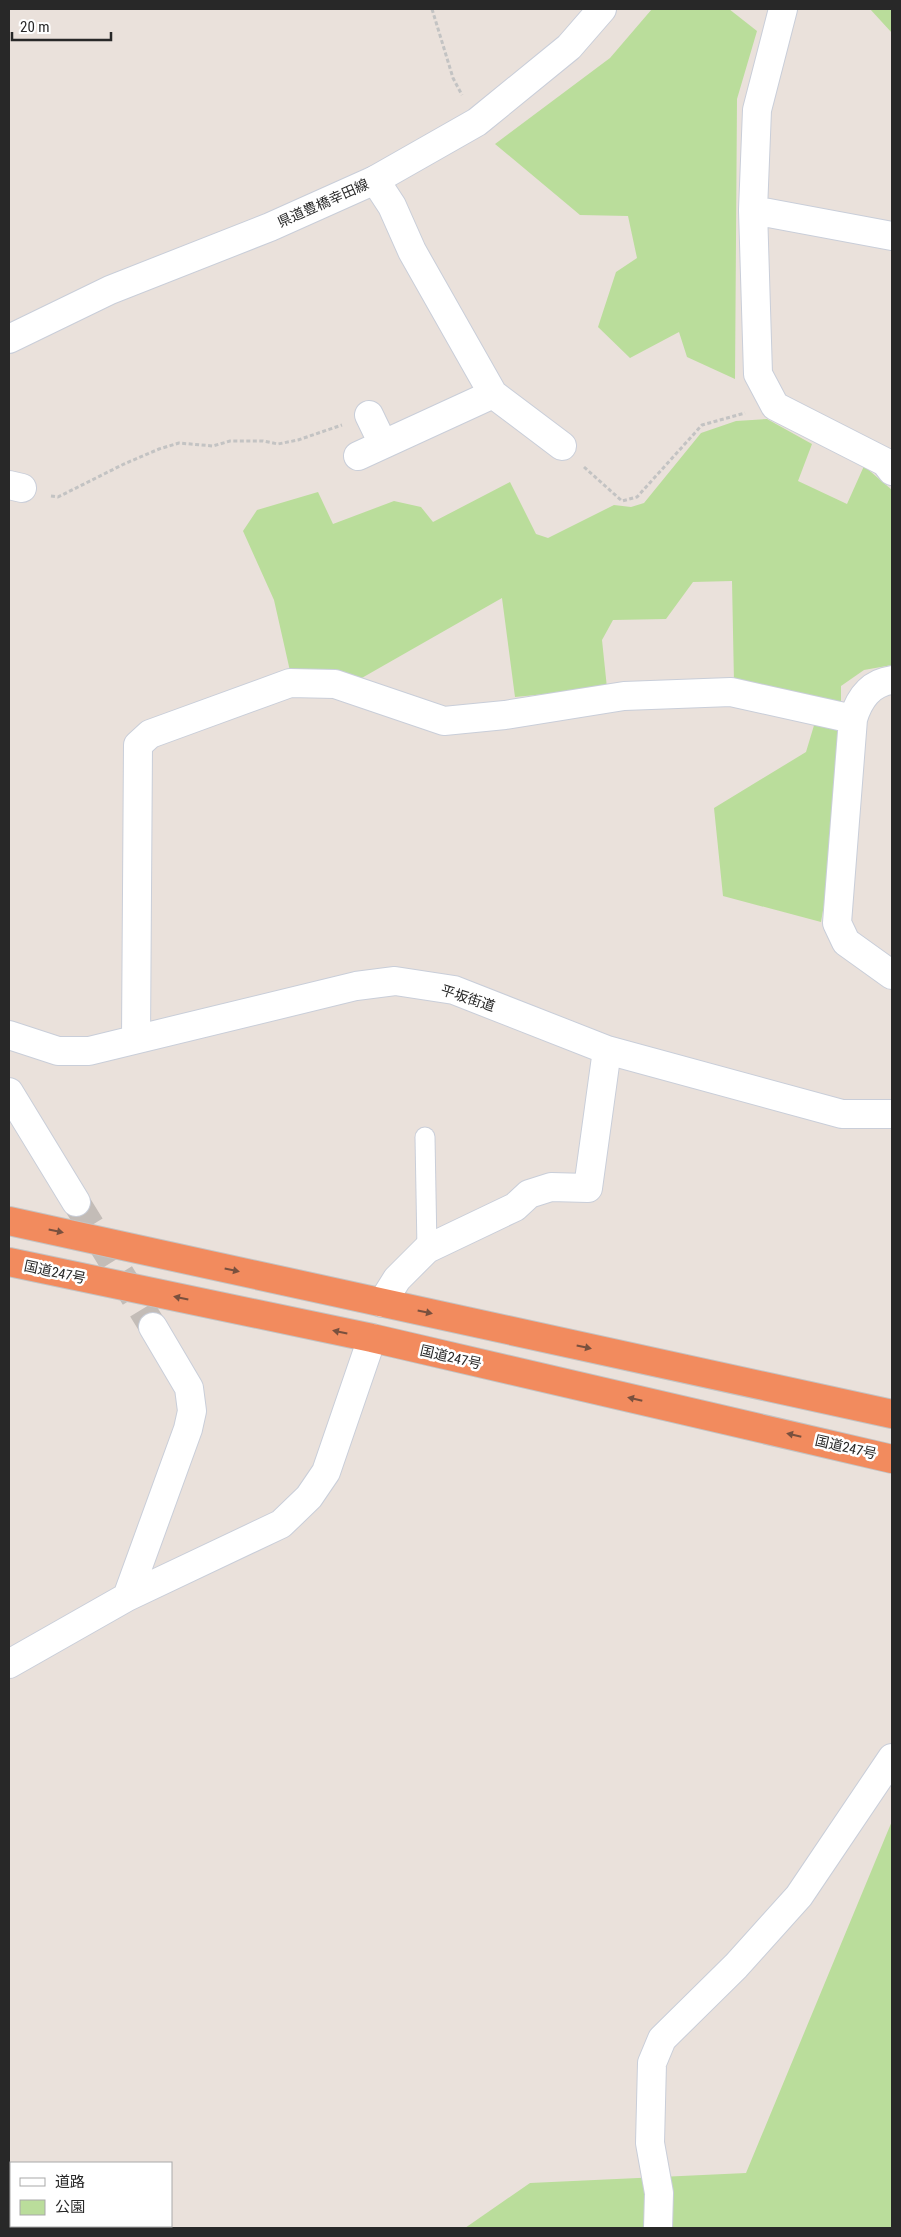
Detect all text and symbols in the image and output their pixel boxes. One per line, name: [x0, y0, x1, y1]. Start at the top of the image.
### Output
scale bar: [12, 10, 111, 42]
text: 20 m: [20, 18, 50, 36]
street label: 県道豊橋幸田線: [275, 176, 371, 230]
street label: 平坂街道: [439, 982, 497, 1014]
one-way arrow: [49, 1227, 64, 1235]
street label: 国道247号: [23, 1258, 87, 1286]
one-way arrow: [225, 1266, 240, 1274]
one-way arrow: [174, 1294, 189, 1302]
one-way arrow: [418, 1308, 433, 1316]
one-way arrow: [333, 1328, 348, 1336]
street label: 国道247号: [419, 1342, 483, 1372]
one-way arrow: [576, 1343, 591, 1351]
one-way arrow: [628, 1395, 643, 1403]
one-way arrow: [786, 1431, 801, 1439]
street label: 国道247号: [814, 1432, 878, 1462]
legend: [10, 2162, 172, 2227]
text: 道路: [55, 2173, 85, 2191]
text: 公園: [55, 2198, 85, 2216]

